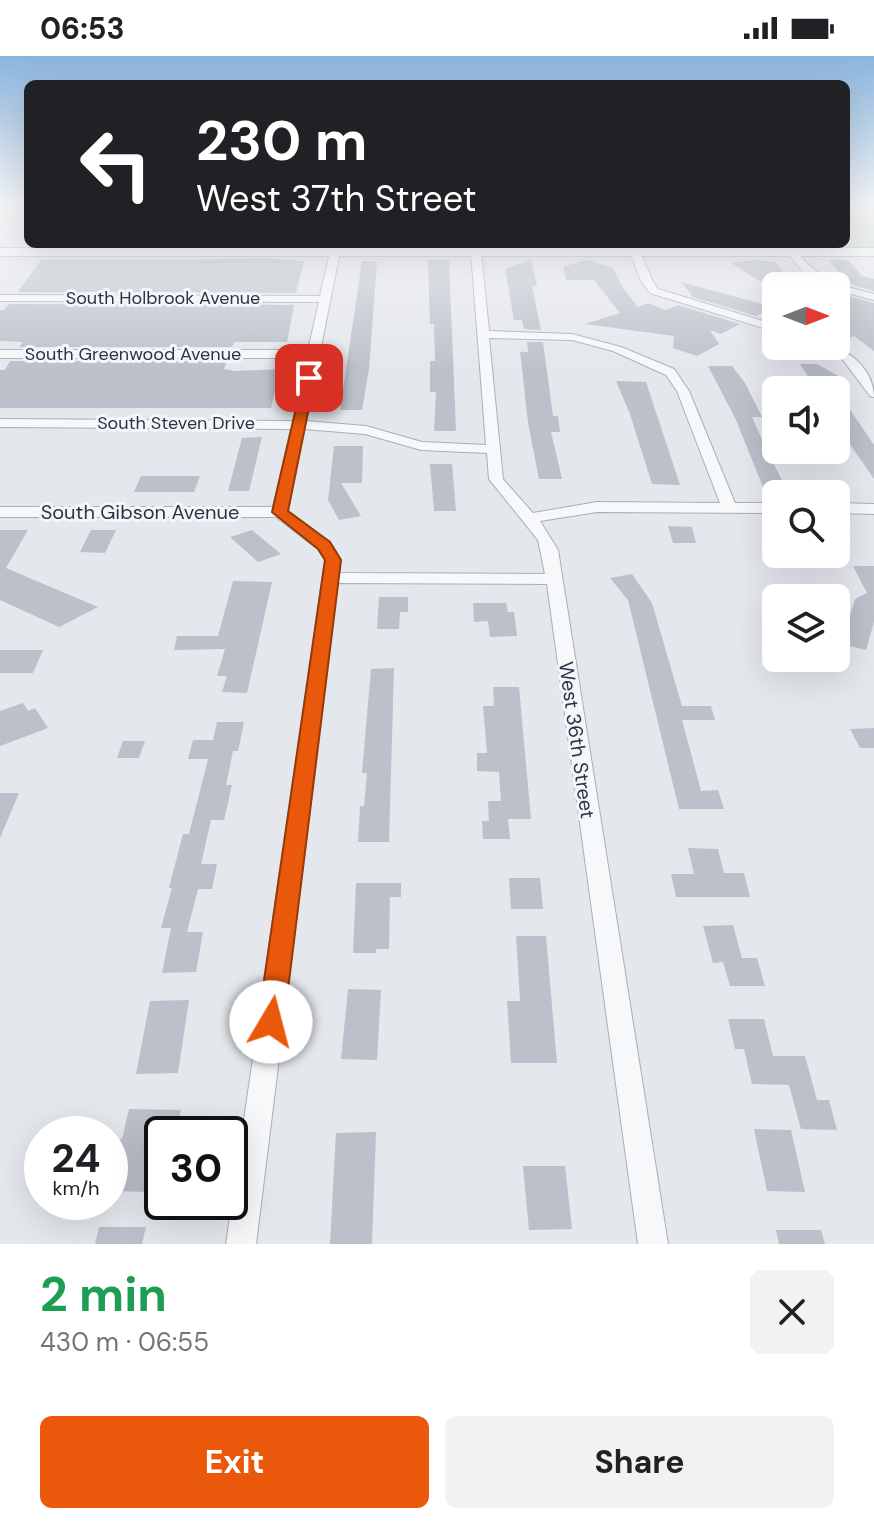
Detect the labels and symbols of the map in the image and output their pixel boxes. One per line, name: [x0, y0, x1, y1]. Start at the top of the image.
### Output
north arrow: [762, 272, 850, 360]
street label: South Holbrook Avenue: [66, 286, 260, 310]
street label: South Greenwood Avenue: [25, 342, 241, 366]
pin: [275, 344, 343, 412]
street label: South Steven Drive: [97, 411, 255, 435]
street label: South Gibson Avenue: [41, 499, 239, 525]
street label: West 36th Street: [553, 660, 601, 820]
position arrow: [229, 980, 313, 1064]
speed limit sign: 30: [144, 1116, 248, 1220]

